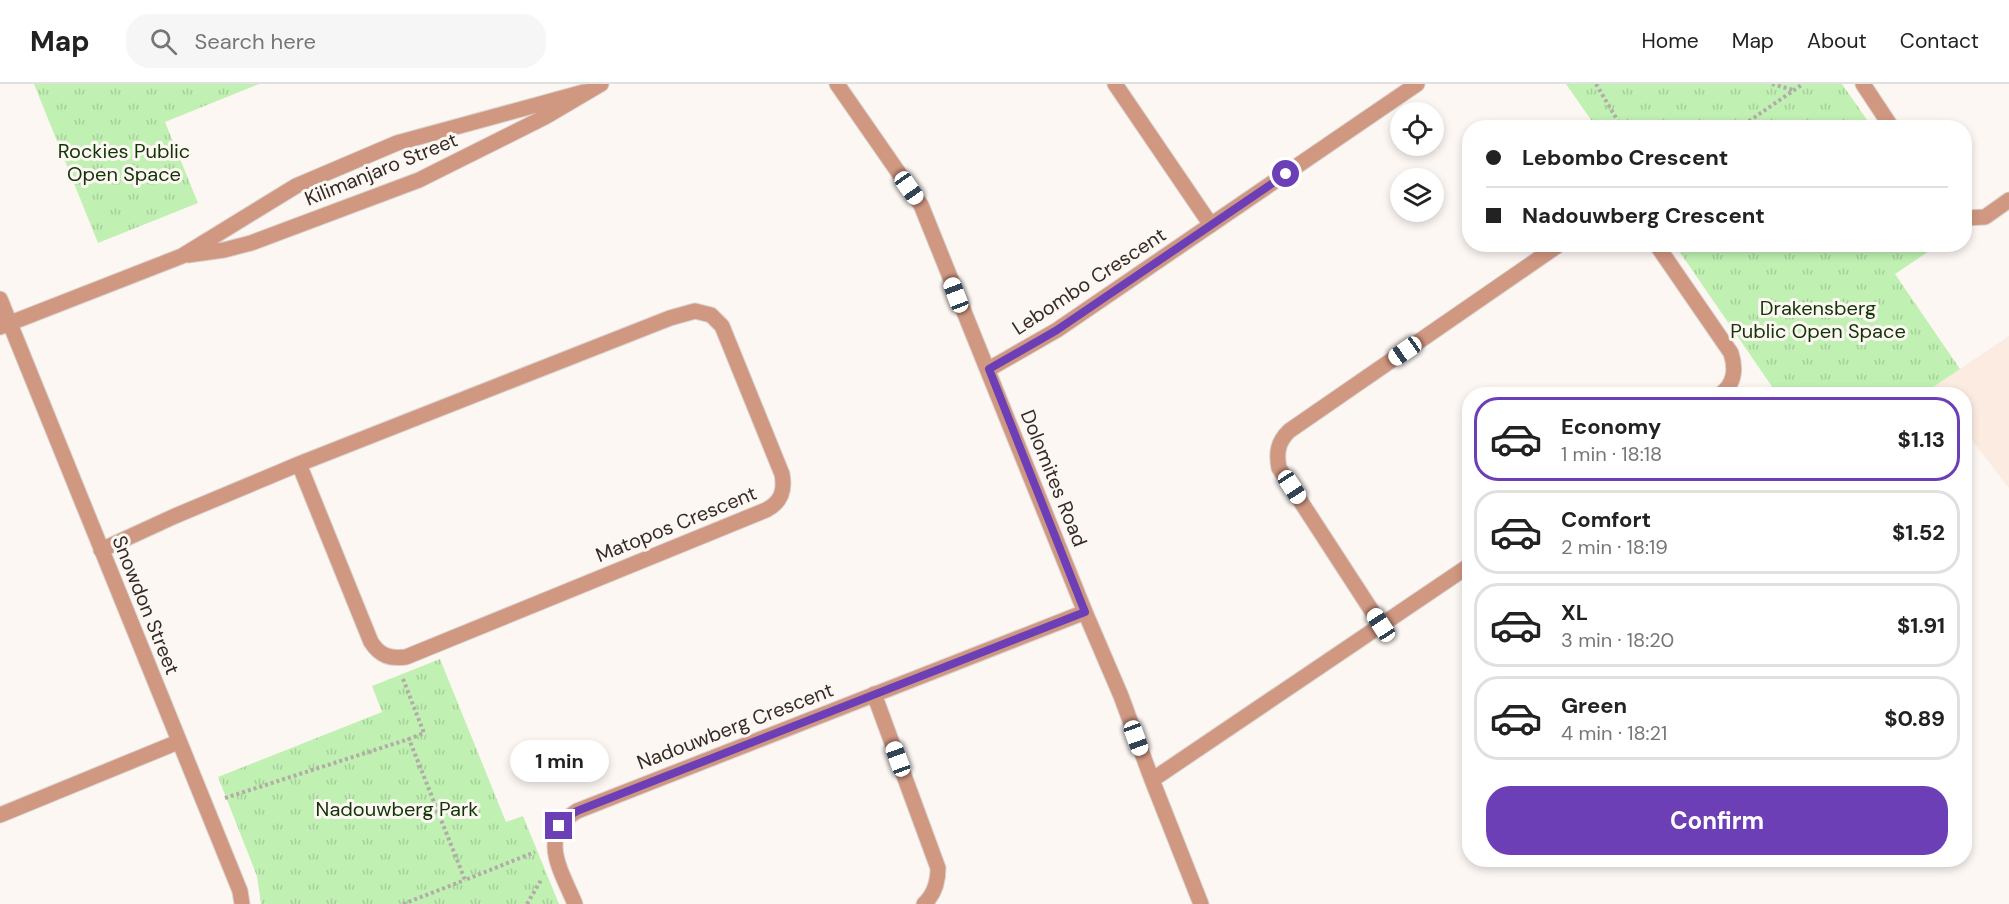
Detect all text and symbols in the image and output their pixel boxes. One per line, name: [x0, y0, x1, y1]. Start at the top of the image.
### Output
search box: [126, 14, 546, 68]
text: Map: [30, 23, 90, 60]
icon: search: [147, 25, 180, 58]
text: Search here: [195, 27, 316, 56]
text: Home: [1641, 27, 1699, 55]
text: Map: [1732, 27, 1774, 55]
text: About: [1807, 27, 1867, 55]
text: Contact: [1900, 27, 1979, 55]
map controls: [1390, 102, 1444, 222]
button: locate: [1390, 102, 1444, 156]
street label: Kilimanjaro Street: [301, 126, 461, 211]
park label: Rockies Public Open Space: [58, 138, 190, 187]
text: Lebombo Crescent: [1522, 143, 1728, 172]
route start: [1272, 160, 1299, 187]
car: [891, 168, 927, 208]
button: layers: [1390, 168, 1444, 222]
text: Nadouwberg Crescent: [1522, 201, 1765, 230]
street label: Lebombo Crescent: [1007, 221, 1171, 340]
car: [941, 275, 971, 315]
park label: Drakensberg Public Open Space: [1730, 295, 1906, 344]
car: [1385, 333, 1425, 369]
street label: Dolomites Road: [1015, 406, 1093, 550]
icon: car: [1489, 412, 1543, 466]
text: Economy: [1561, 412, 1661, 441]
text: $1.13: [1898, 425, 1945, 454]
text: 1 min · 18:18: [1561, 441, 1662, 467]
car: [1275, 467, 1309, 507]
street label: Matopos Crescent: [592, 480, 761, 568]
icon: car: [1489, 505, 1543, 559]
text: Comfort: [1561, 505, 1651, 534]
text: $1.52: [1892, 518, 1945, 547]
street label: Snowdon Street: [106, 532, 186, 678]
text: 2 min · 18:19: [1561, 534, 1668, 560]
icon: car: [1489, 598, 1543, 652]
text: XL: [1561, 598, 1588, 627]
car: [1364, 605, 1398, 645]
text: $1.91: [1897, 611, 1945, 640]
text: 3 min · 18:20: [1561, 627, 1674, 653]
street label: Nadouwberg Crescent: [633, 676, 837, 775]
icon: car: [1489, 691, 1543, 745]
text: Green: [1561, 691, 1627, 720]
text: $0.89: [1884, 704, 1945, 733]
car: [1121, 718, 1151, 758]
text: 4 min · 18:21: [1561, 720, 1667, 746]
callout: 1 min: [510, 739, 608, 781]
car: [883, 739, 913, 779]
text: 1 min: [535, 748, 584, 774]
button: Confirm: [1486, 786, 1948, 855]
park label: Nadouwberg Park: [316, 796, 478, 822]
route end: [545, 812, 572, 839]

